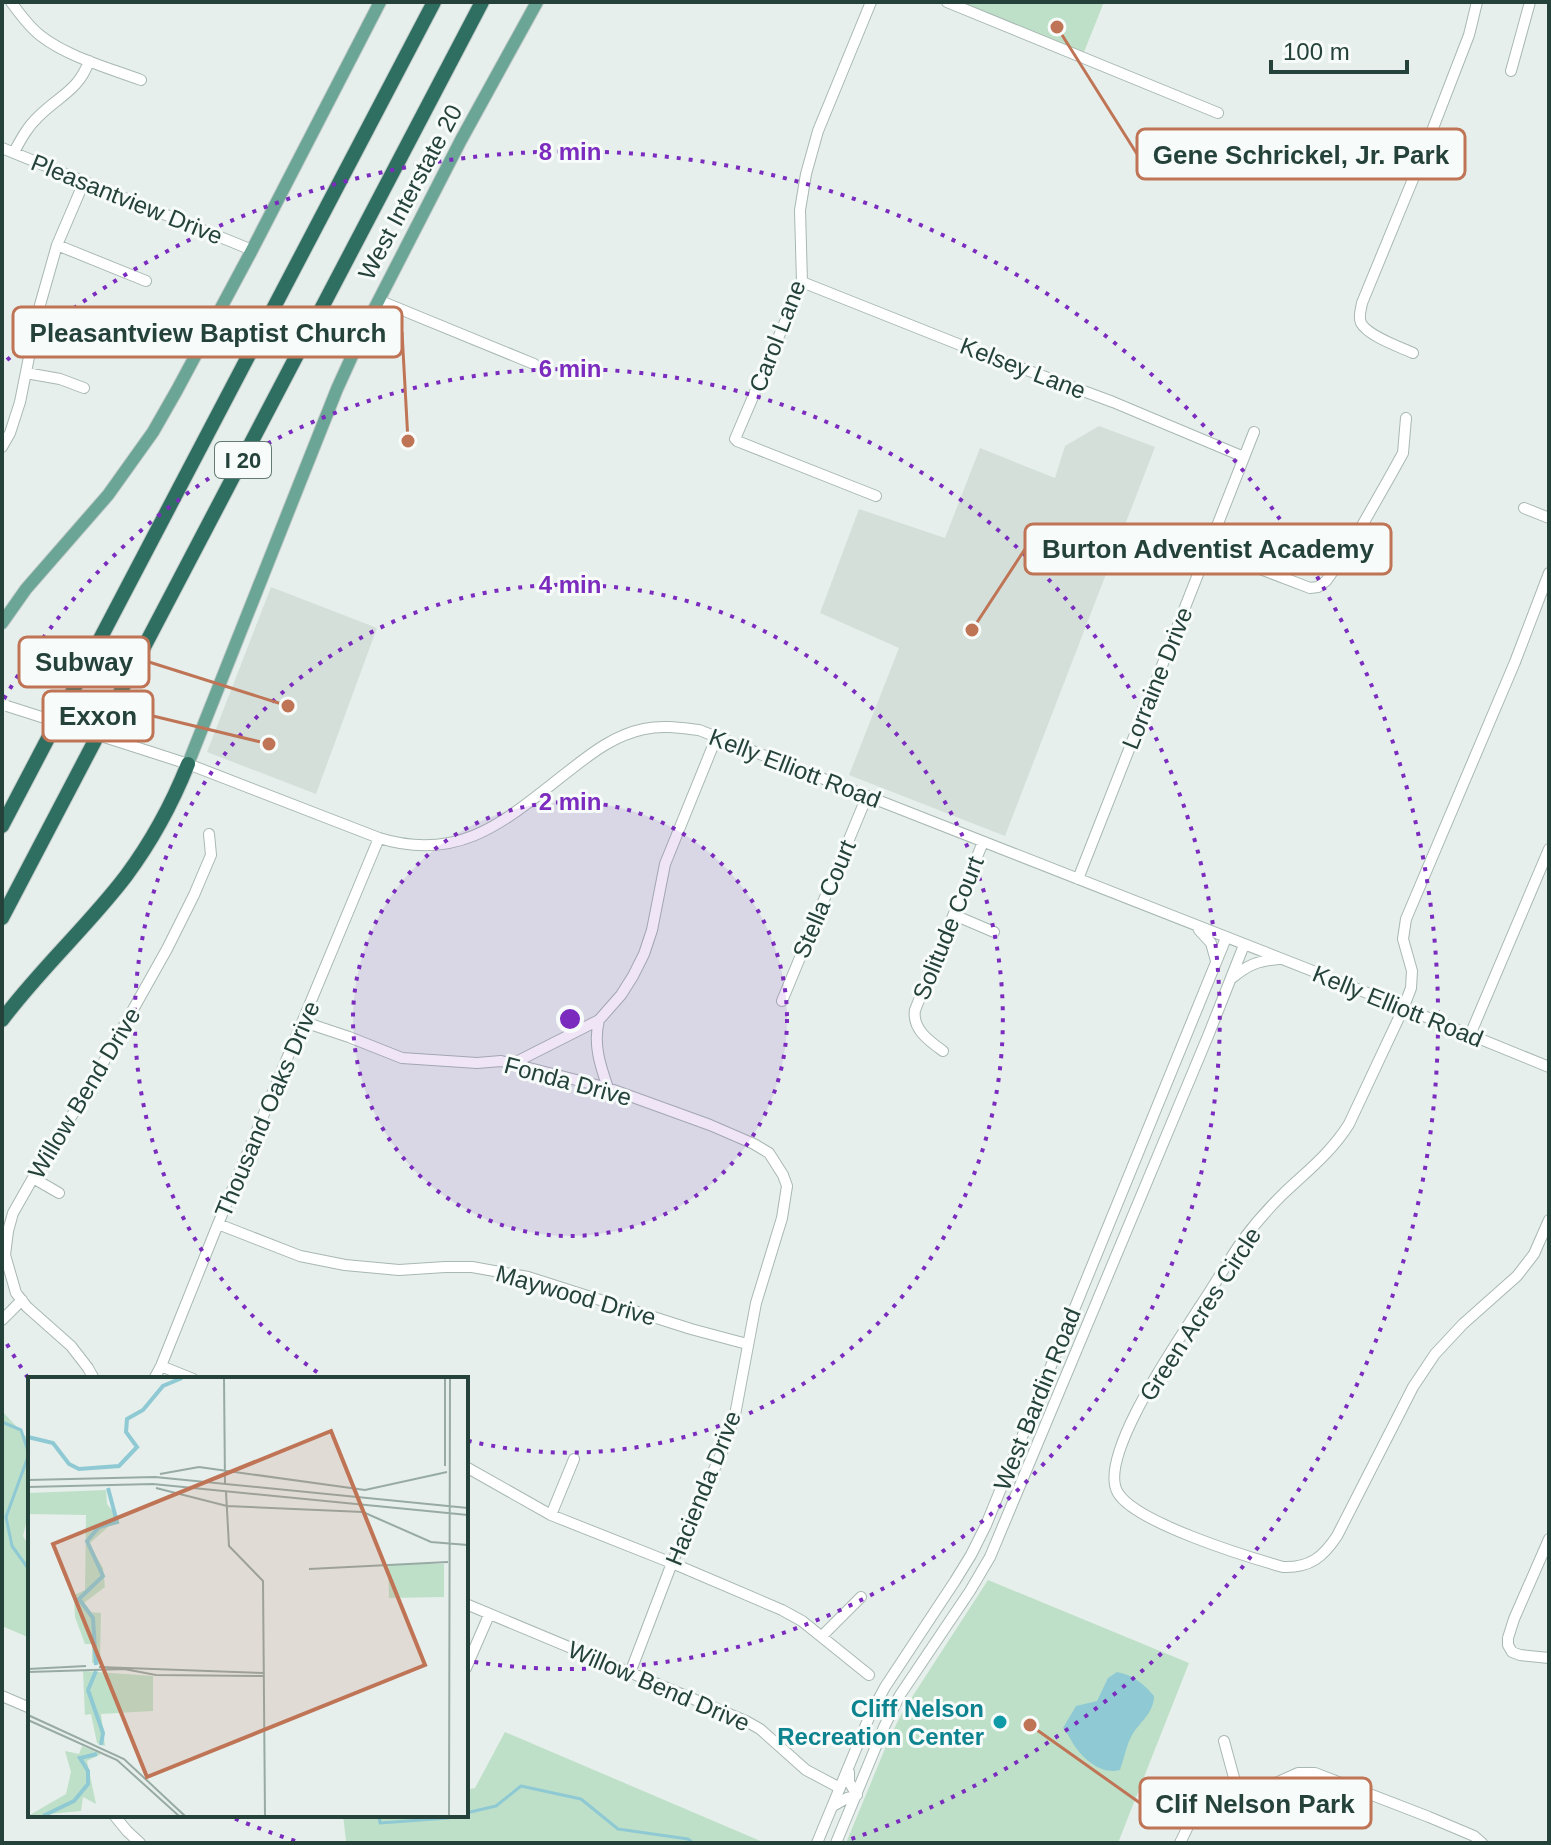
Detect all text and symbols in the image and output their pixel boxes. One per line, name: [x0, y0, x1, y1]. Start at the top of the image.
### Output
scale bar: [1271, 24, 1407, 74]
text: 100 m: [1283, 38, 1350, 65]
street label: West Interstate 20: [352, 100, 468, 284]
callout: Gene Schrickel, Jr. Park: [1137, 129, 1465, 179]
text: 8 min: [539, 138, 601, 165]
text: Gene Schrickel, Jr. Park: [1153, 140, 1450, 170]
street label: Pleasantview Drive: [27, 148, 227, 250]
street label: Carol Lane: [743, 276, 811, 396]
callout: Pleasantview Baptist Church: [13, 307, 402, 357]
text: Pleasantview Baptist Church: [30, 318, 386, 348]
street label: Kelsey Lane: [957, 332, 1089, 404]
text: 6 min: [539, 355, 601, 382]
road number: I 20: [215, 442, 271, 478]
callout: Burton Adventist Academy: [1025, 524, 1391, 574]
text: Burton Adventist Academy: [1042, 534, 1374, 564]
text: 4 min: [539, 571, 601, 598]
street label: Lorraine Drive: [1116, 603, 1198, 753]
callout: Subway: [19, 637, 149, 687]
text: Subway: [35, 647, 134, 677]
callout: Exxon: [43, 691, 153, 741]
text: Exxon: [59, 701, 137, 731]
street label: Kelly Elliott Road: [705, 723, 885, 813]
text: 2 min: [539, 788, 601, 815]
street label: Stella Court: [787, 836, 861, 962]
street label: Solitude Court: [907, 852, 989, 1004]
street label: Kelly Elliott Road: [1309, 960, 1487, 1052]
street label: Thousand Oaks Drive: [209, 997, 325, 1221]
street label: Willow Bend Drive: [22, 1003, 146, 1183]
centre of rings: [556, 1005, 584, 1033]
street label: Fonda Drive: [501, 1051, 635, 1111]
street label: Green Acres Circle: [1134, 1222, 1266, 1406]
street label: Maywood Drive: [493, 1259, 659, 1331]
street label: West Bardin Road: [988, 1304, 1086, 1494]
inset map: [28, 1377, 468, 1817]
street label: Hacienda Drive: [660, 1407, 746, 1569]
street label: Willow Bend Drive: [564, 1636, 754, 1736]
place label: Cliff Nelson Recreation Center: [777, 1695, 984, 1750]
marker: Cliff Nelson Recreation Center: [991, 1713, 1009, 1731]
callout: Clif Nelson Park: [1140, 1778, 1371, 1828]
text: Clif Nelson Park: [1155, 1789, 1355, 1819]

